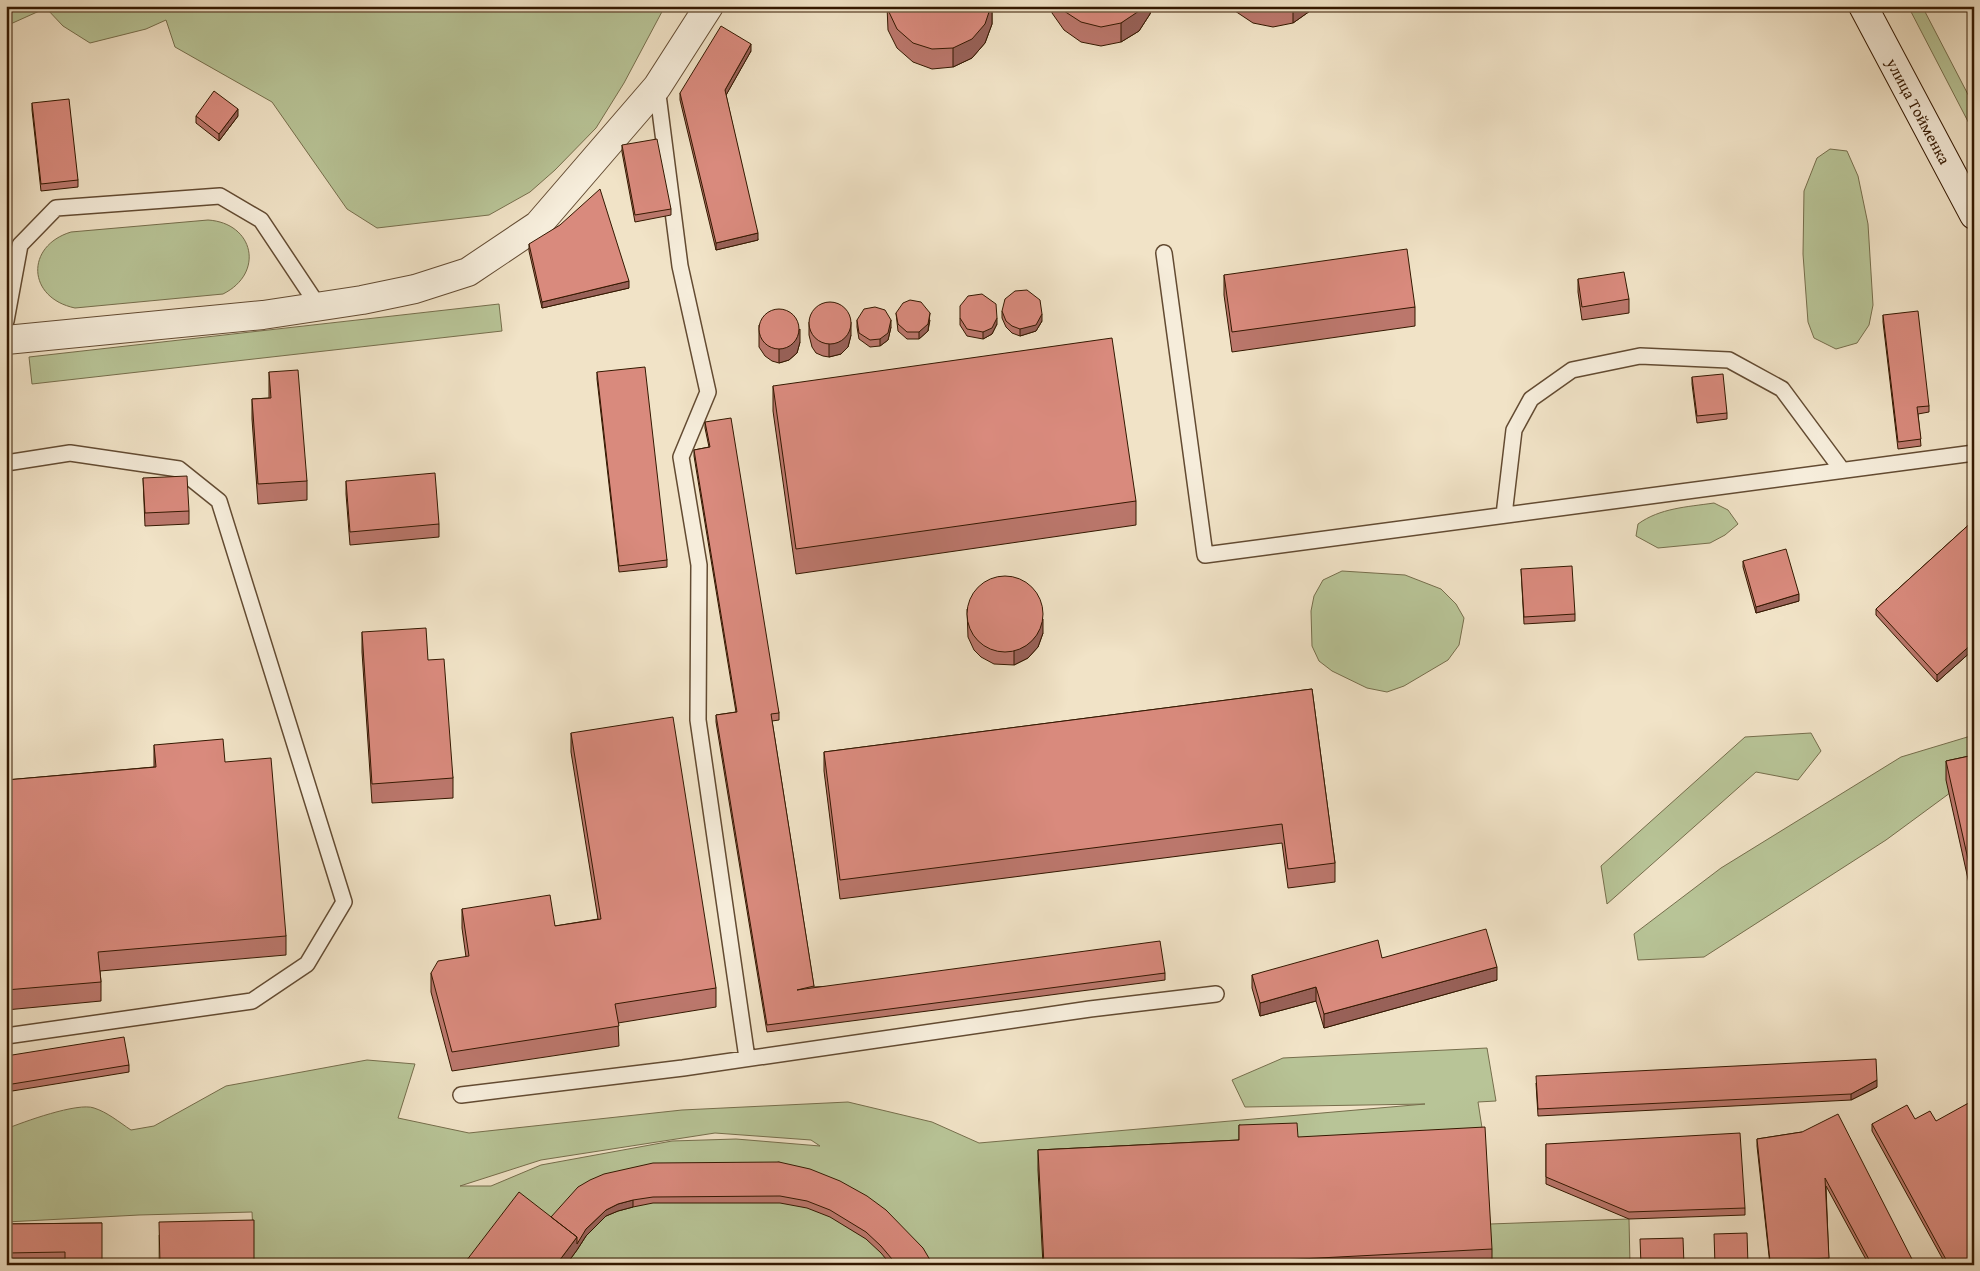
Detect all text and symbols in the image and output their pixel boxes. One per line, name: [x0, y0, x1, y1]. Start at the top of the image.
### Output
street label: улица Тойменка: [1880, 53, 1957, 169]

